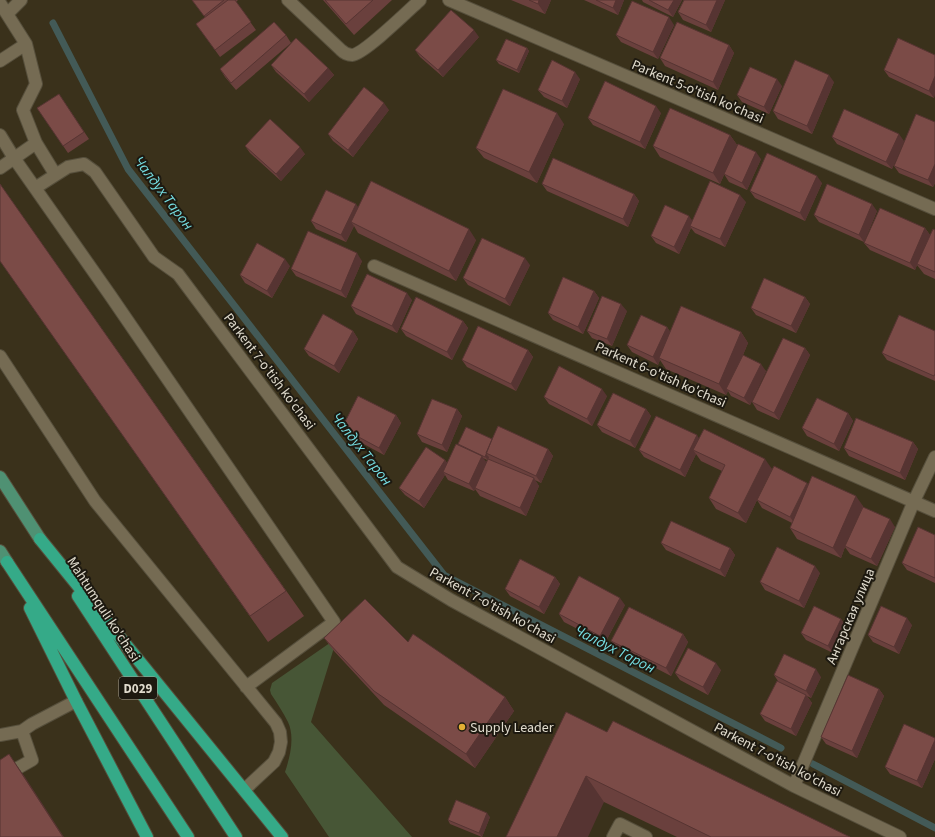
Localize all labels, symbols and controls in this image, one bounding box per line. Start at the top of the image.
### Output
street label: Parkent 5-o'tish ko'chasi [628,55,767,129]
water label: Чалдух Тарон [129,152,198,235]
street label: Parkent 7-o'tish ko'chasi [219,309,320,434]
street label: Parkent 6-o'tish ko'chasi [592,337,729,413]
water label: Чалдух Тарон [326,408,397,490]
street label: Mahtumquli ko'chasi [62,553,145,666]
street label: Parkent 7-o'tish ko'chasi [426,563,559,649]
street label: Ангарская улица [822,565,880,667]
water label: Чалдух Тарон [571,620,659,679]
road number: D029 [119,677,157,699]
place label: Supply Leader [470,718,554,738]
street label: Parkent 7-o'tish ko'chasi [710,718,845,802]
marker: Supply Leader [457,722,467,732]

